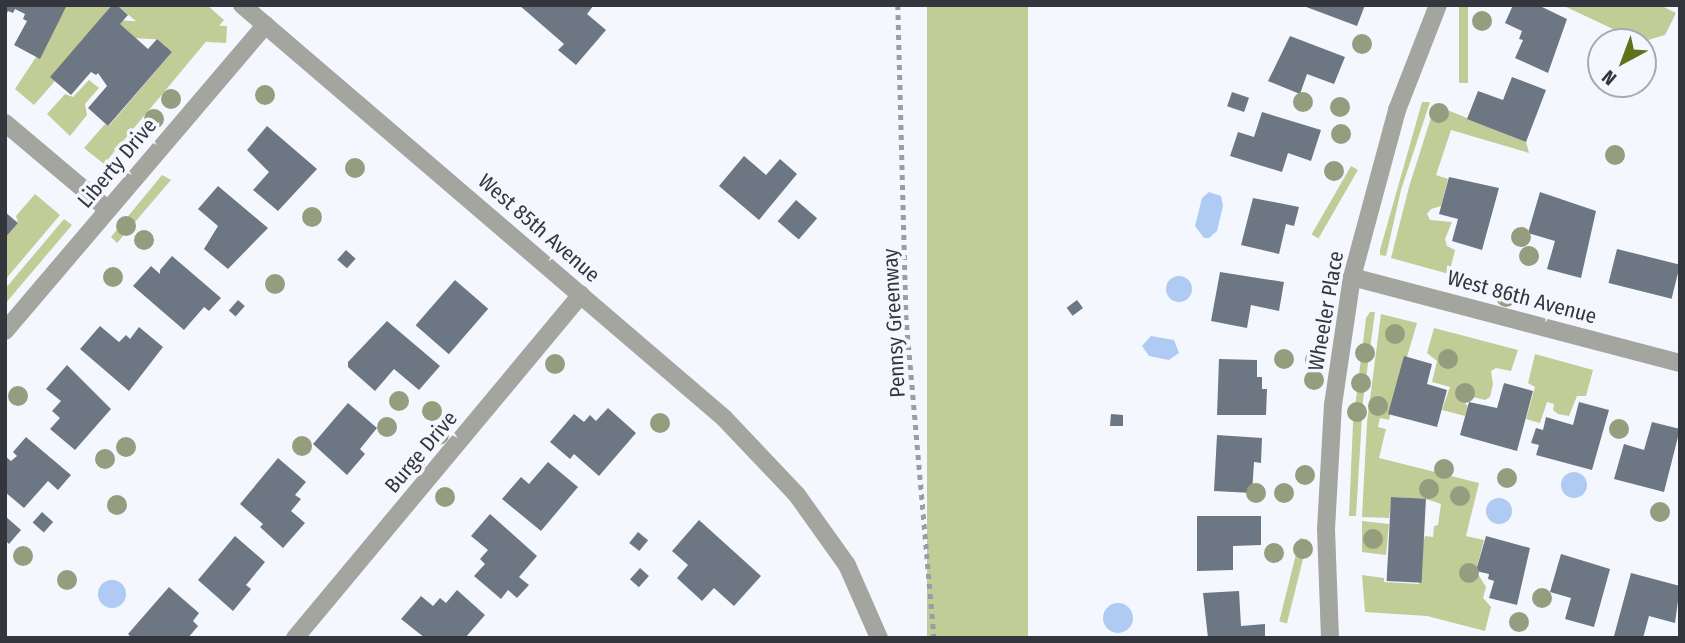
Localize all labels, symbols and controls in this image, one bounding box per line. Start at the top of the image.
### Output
north arrow [1587,28,1657,98]
text: N [1597,65,1621,90]
street label: Liberty Drive [72,113,162,213]
street label: West 85th Avenue [473,168,605,288]
street label: Pennsy Greenway [878,248,910,398]
street label: Wheeler Place [1303,249,1349,373]
street label: West 86th Avenue [1445,265,1599,329]
street label: Burge Drive [380,406,462,498]

